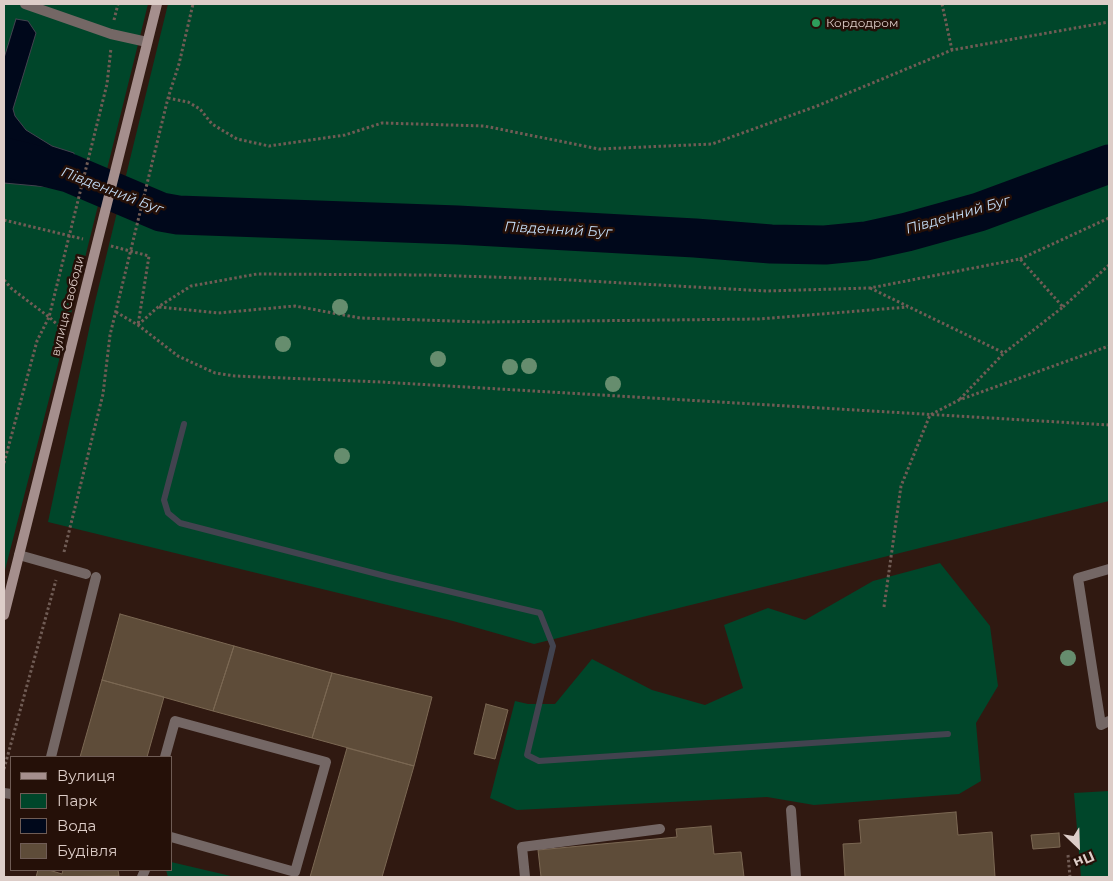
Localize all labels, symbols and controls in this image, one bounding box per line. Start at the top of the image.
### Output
place label: Кордодром [826,16,898,30]
marker: Кордодром [810,17,822,29]
water label: Південний Буг [59,164,165,218]
water label: Південний Буг [904,192,1012,238]
water label: Південний Буг [504,219,612,241]
street label: вулиця Свободи [49,254,87,358]
legend [10,756,172,871]
text: Вулиця [57,766,115,785]
text: Парк [57,791,97,810]
text: Вода [57,816,96,835]
north arrow [1053,821,1103,871]
text: Будівля [57,841,117,860]
text: Пн [1071,847,1097,872]

